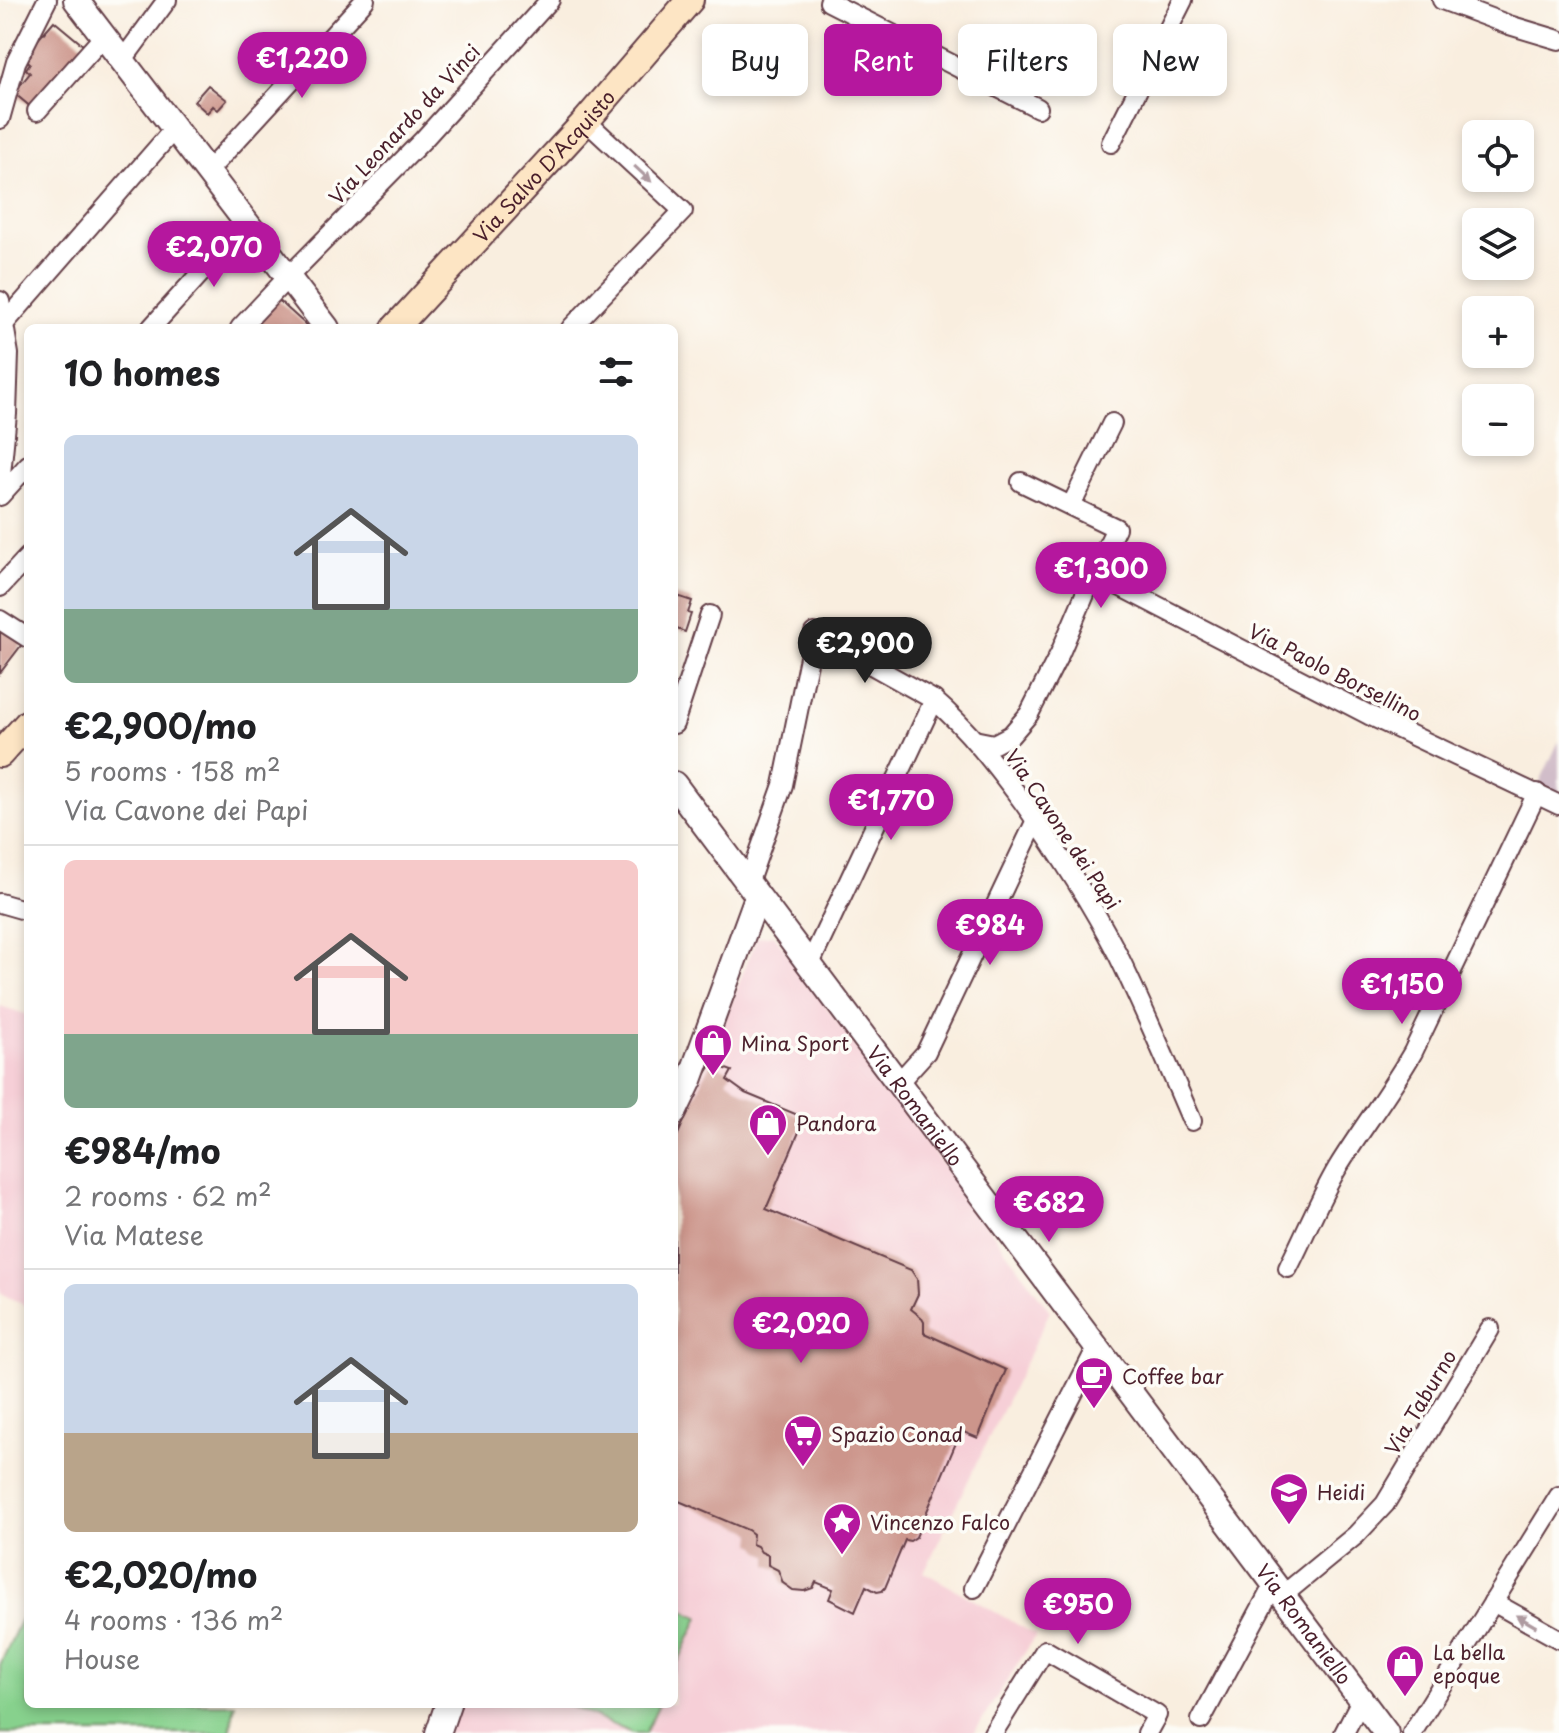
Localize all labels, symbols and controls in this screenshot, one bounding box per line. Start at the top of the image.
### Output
chip: Buy [702,24,808,96]
chip: Rent [824,24,942,96]
chip: Filters [958,24,1097,96]
chip: New [1113,24,1227,96]
pin: €1,220 [237,32,367,100]
street label: Via Leonardo da Vinci [321,37,487,211]
text: €1,220 [256,38,348,77]
street label: Via Salvo D'Acquisto [466,83,622,249]
map controls [1462,120,1534,456]
button: locate [1462,120,1534,192]
one-way arrow [633,165,652,183]
button: layers [1462,208,1534,280]
pin: €2,070 [149,221,279,289]
text: €2,070 [165,227,263,266]
button: + [1462,296,1534,368]
text: 10 homes [64,346,220,398]
icon: filters [594,350,638,394]
button: − [1462,384,1534,456]
icon: home [279,487,423,631]
pin: €1,300 [1036,542,1166,610]
text: €1,300 [1053,548,1149,587]
street label: Via Paolo Borsellino [1243,615,1427,729]
pin: €2,900 [800,617,930,685]
text: €2,900 [816,623,914,662]
text: €2,900/mo [64,699,256,751]
street label: Via Cavone dei Papi [998,743,1128,915]
text: 5 rooms · 158 m² [64,751,281,790]
pin: €1,770 [826,774,956,842]
text: €1,770 [847,780,935,819]
text: Via Cavone dei Papi [64,790,309,829]
pin: €984 [943,899,1037,967]
text: €984 [955,905,1025,944]
icon: home [279,912,423,1056]
pin: €1,150 [1337,958,1467,1026]
text: €1,150 [1360,964,1444,1003]
shop icon: Mina Sport [692,1022,734,1077]
place label: Mina Sport [741,1028,849,1058]
street label: Via Romaniello [860,1039,971,1172]
shop icon: Pandora [747,1102,789,1157]
place label: Pandora [796,1108,877,1138]
text: €984/mo [64,1124,220,1176]
text: 2 rooms · 62 m² [64,1176,272,1215]
pin: €682 [1002,1176,1096,1244]
text: €682 [1013,1182,1085,1221]
text: Via Matese [64,1215,204,1254]
pin: €2,020 [736,1297,866,1365]
text: €2,020 [752,1303,850,1342]
icon: home [279,1336,423,1480]
street label: Via Taburno [1377,1344,1463,1460]
cafe icon: Coffee bar [1073,1355,1115,1410]
place label: Coffee bar [1122,1361,1223,1391]
supermarket icon: Spazio Conad [782,1413,824,1468]
place label: Spazio Conad [831,1419,963,1449]
school or university icon: Heidi [1268,1471,1310,1526]
place label: Heidi [1317,1477,1365,1507]
place icon: Vincenzo Falco [821,1501,863,1556]
place label: Vincenzo Falco [870,1507,1010,1537]
text: €2,020/mo [64,1548,257,1600]
street label: Via Romaniello [1249,1557,1359,1691]
pin: €950 [1031,1578,1125,1646]
text: €950 [1042,1584,1114,1623]
text: 4 rooms · 136 m² [64,1600,284,1639]
one-way arrow [1515,1614,1537,1628]
place label: La bella epoque [1433,1637,1505,1690]
text: House [64,1639,140,1678]
shop icon: La bella epoque [1384,1643,1426,1698]

